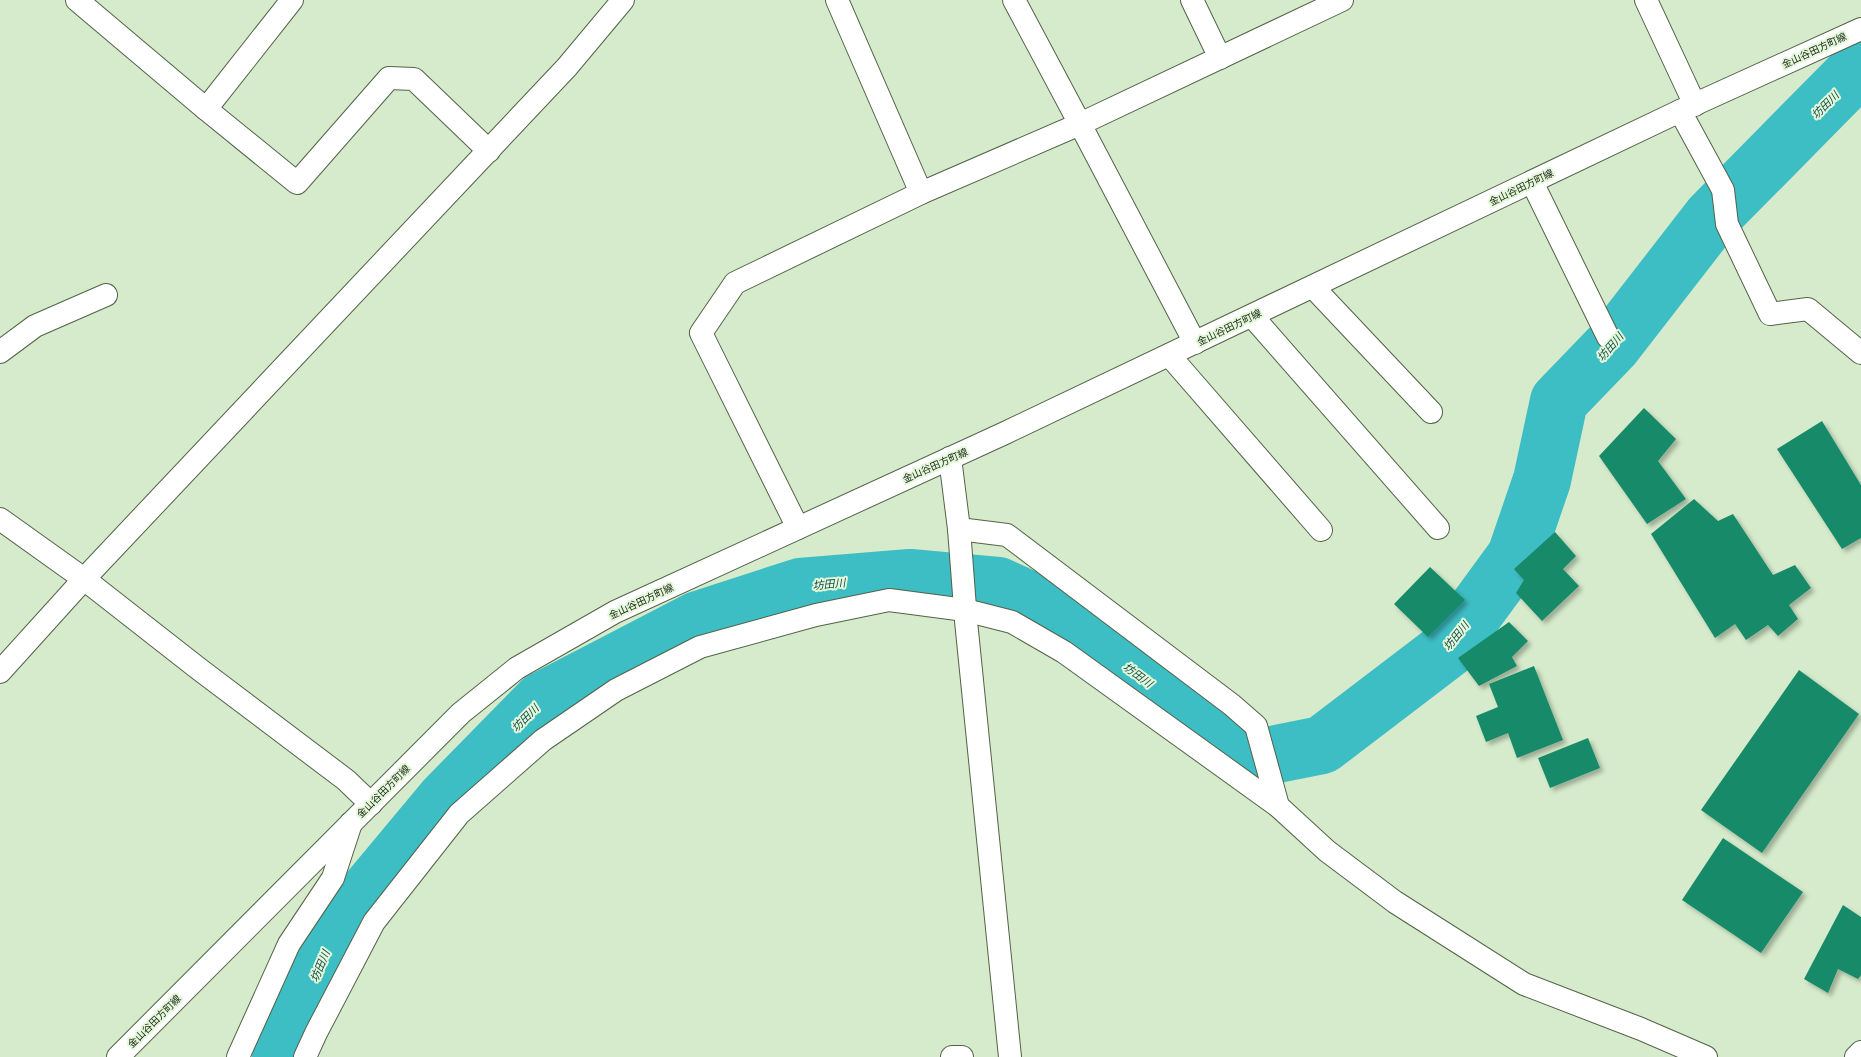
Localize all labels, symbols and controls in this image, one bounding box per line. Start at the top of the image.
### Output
street label: 金山谷田方町線 [1780,30,1849,72]
water label: 坊田川 [1808,88,1843,122]
street label: 金山谷田方町線 [1487,166,1556,210]
street label: 金山谷田方町線 [1195,306,1264,350]
water label: 坊田川 [1594,329,1628,365]
street label: 金山谷田方町線 [901,445,970,487]
water label: 坊田川 [812,576,847,593]
street label: 金山谷田方町線 [607,581,676,623]
water label: 坊田川 [1440,618,1473,654]
water label: 坊田川 [1120,660,1156,692]
water label: 坊田川 [508,701,543,735]
street label: 金山谷田方町線 [354,762,413,821]
water label: 坊田川 [307,947,334,984]
street label: 金山谷田方町線 [125,992,184,1051]

